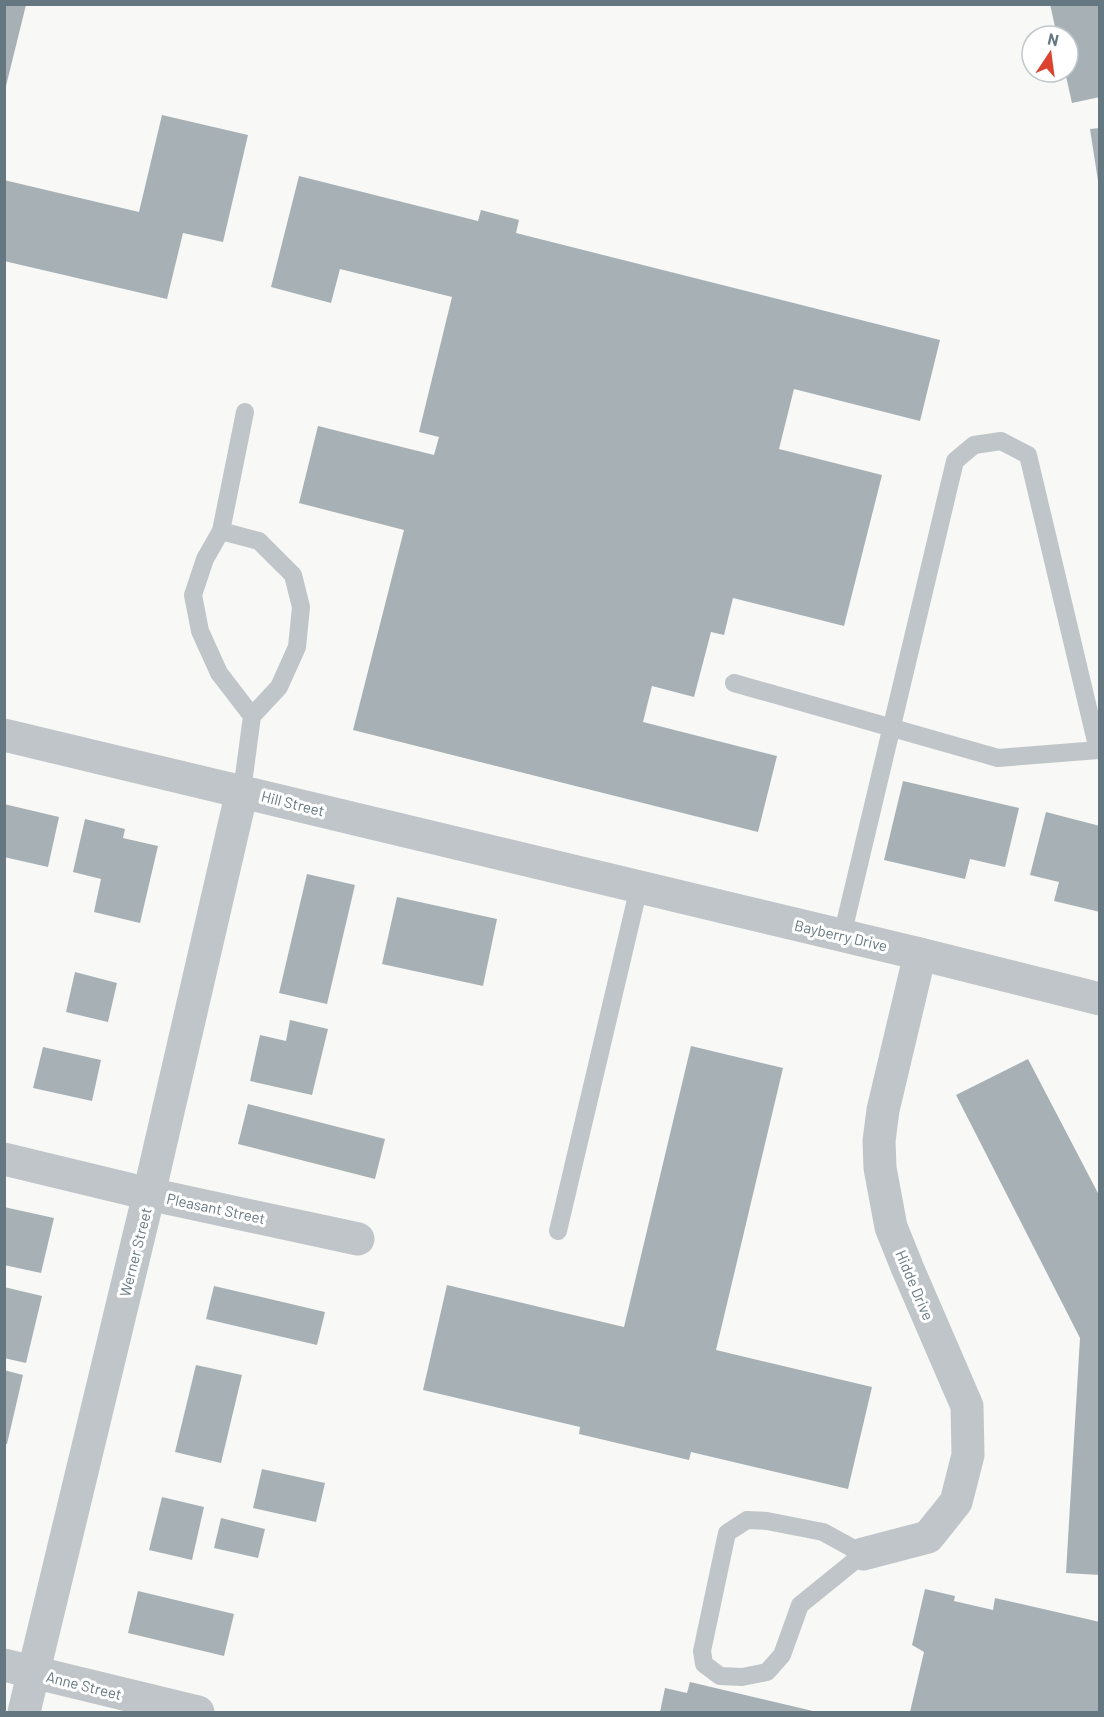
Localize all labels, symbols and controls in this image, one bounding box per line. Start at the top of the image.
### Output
north arrow [1020,24,1080,84]
text: N [1046,28,1061,49]
street label: Hill Street [260,786,326,820]
street label: Bayberry Drive [793,916,889,954]
street label: Pleasant Street [165,1189,267,1227]
street label: Werner Street [115,1206,155,1298]
street label: Hidde Drive [892,1247,938,1323]
street label: Anne Street [44,1667,124,1703]

